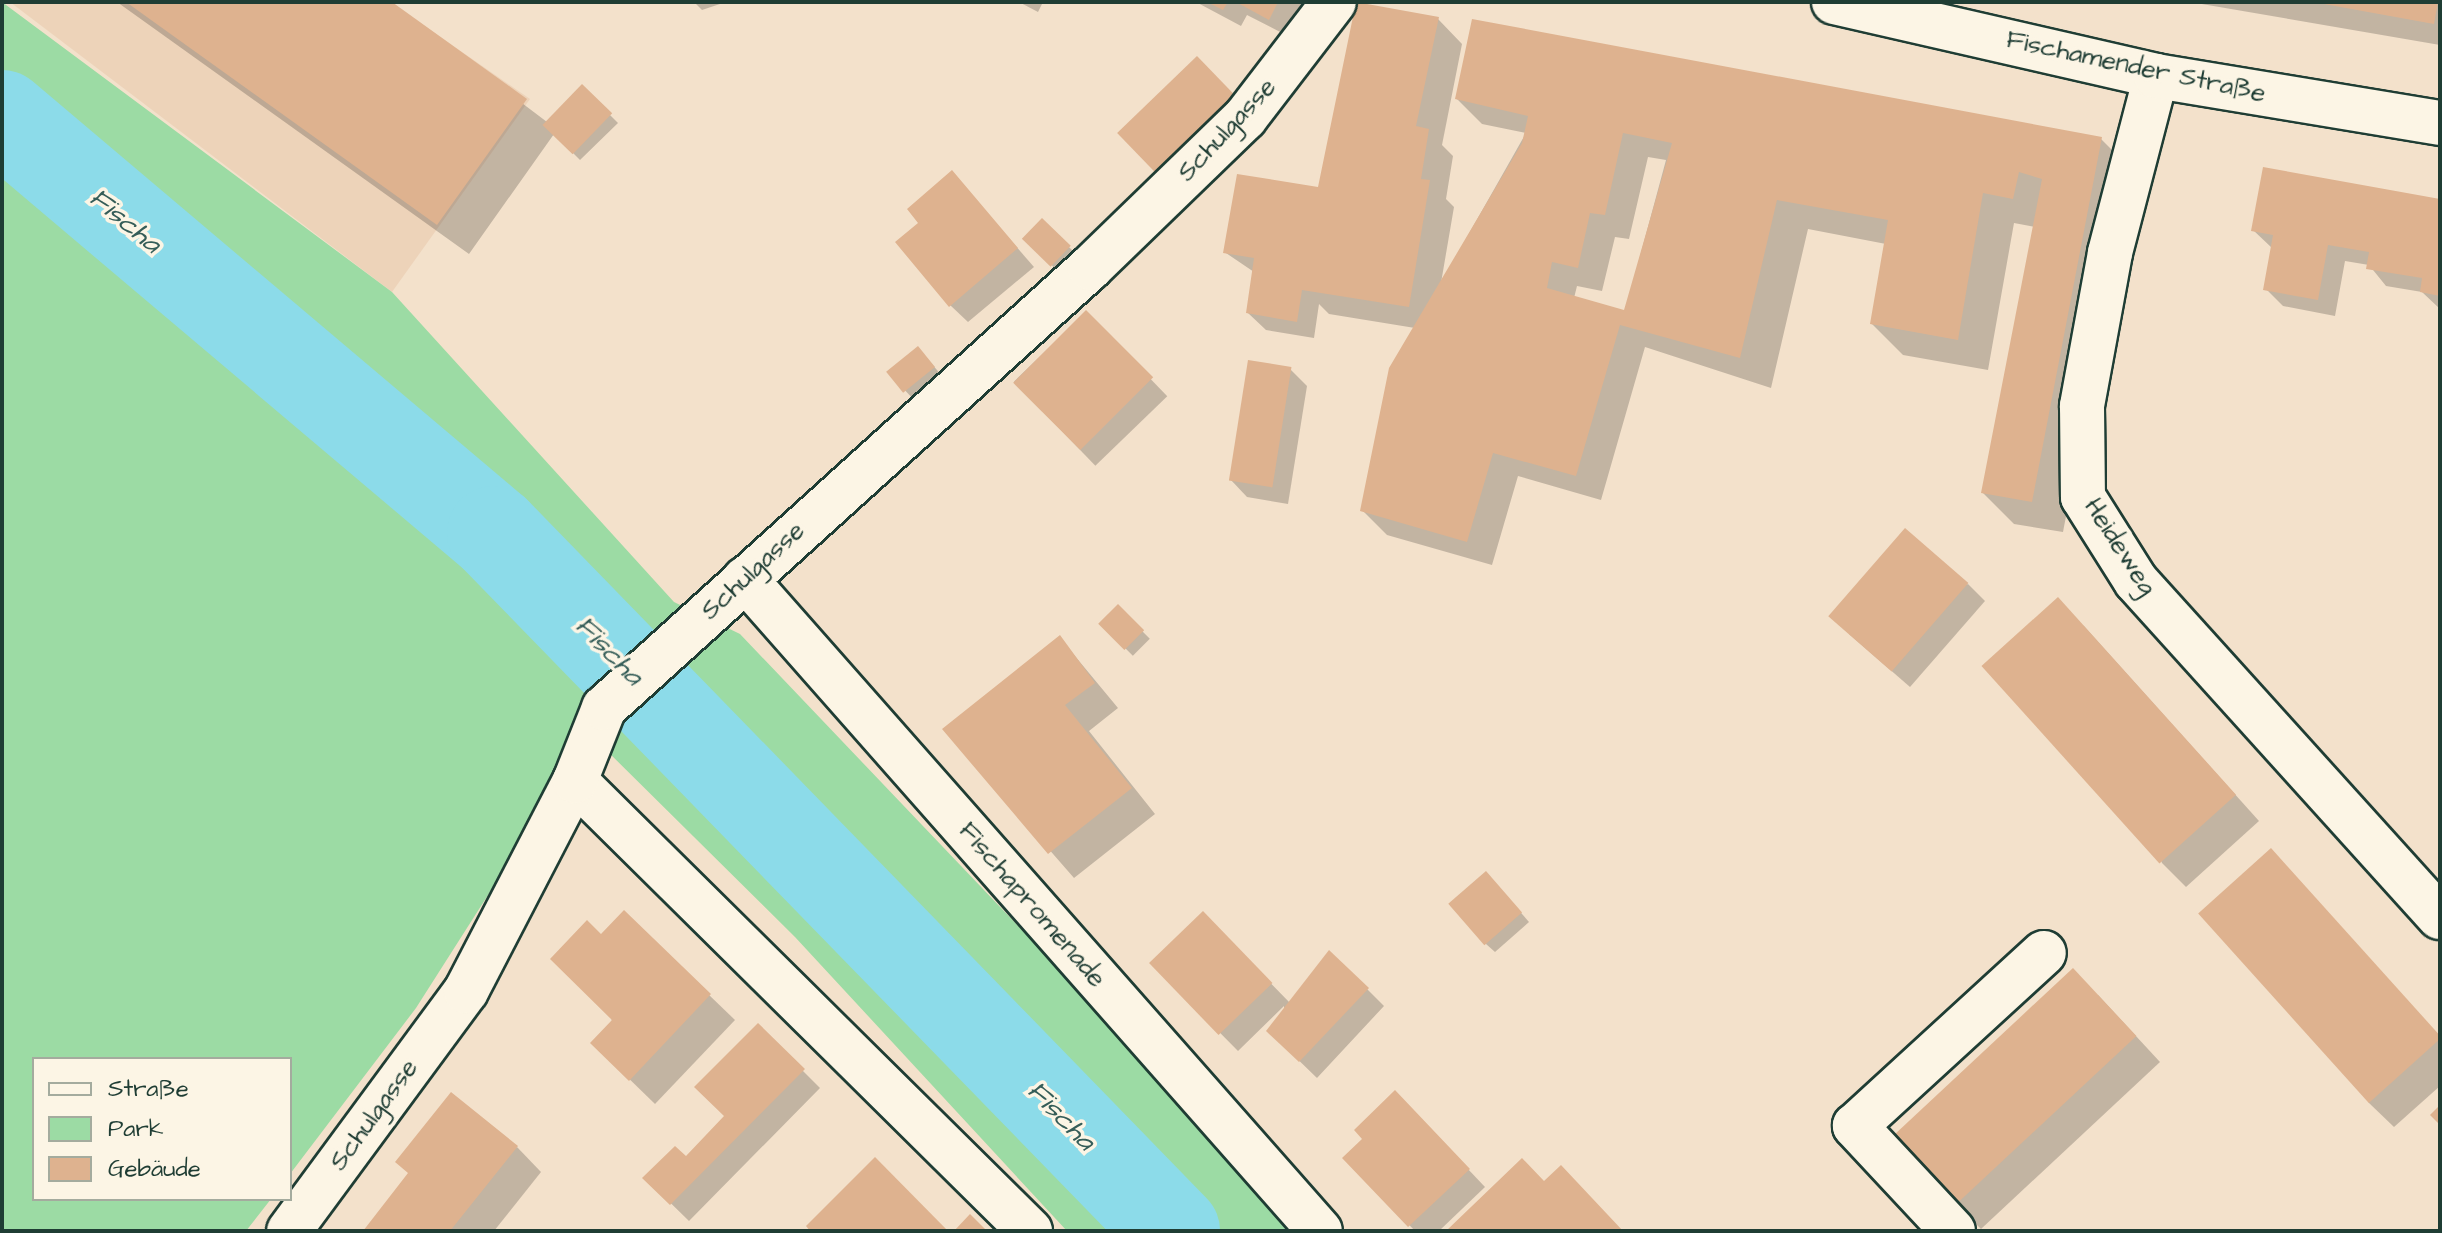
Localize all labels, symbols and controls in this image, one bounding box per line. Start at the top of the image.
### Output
street label: Fischamender Straße [2003,24,2269,110]
street label: Schulgasse [1171,72,1283,188]
water label: Fischa [82,181,168,261]
street label: Heideweg [2077,493,2163,601]
street label: Schulgasse [695,515,811,627]
water label: Fischa [568,609,650,693]
street label: Fischapromenade [952,816,1112,994]
street label: Schulgasse [323,1053,425,1177]
legend [32,1057,292,1201]
text: Straße [108,1072,189,1106]
water label: Fischa [1020,1074,1102,1158]
text: Park [108,1112,164,1146]
text: Gebäude [108,1152,201,1186]

